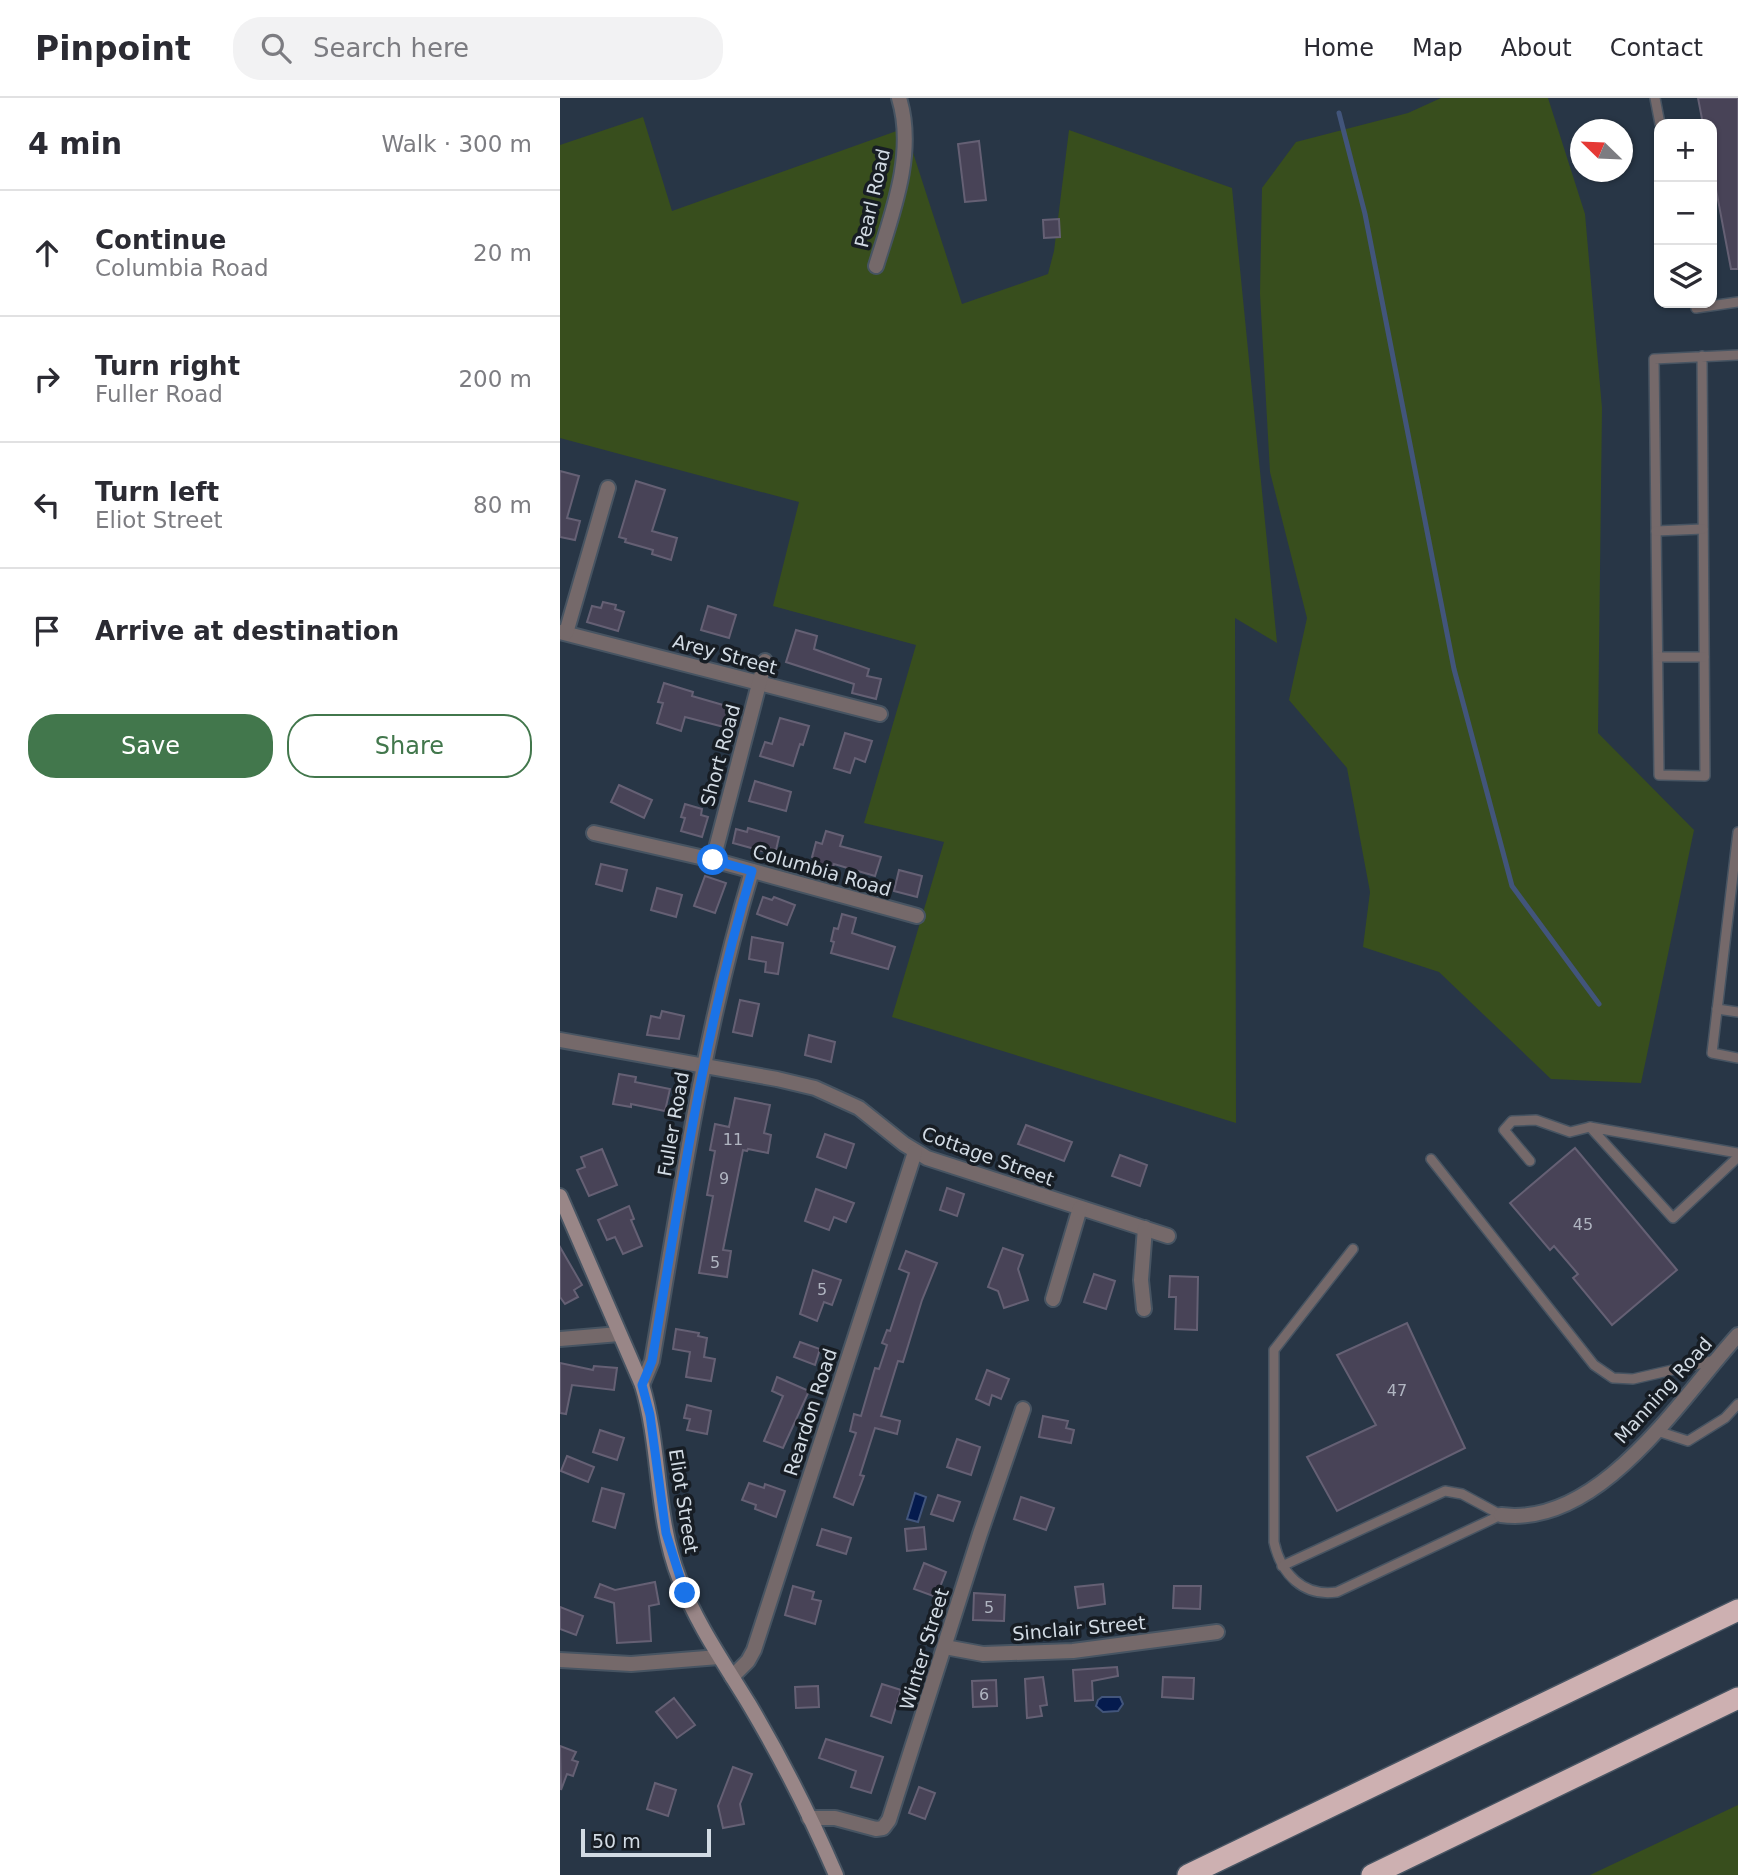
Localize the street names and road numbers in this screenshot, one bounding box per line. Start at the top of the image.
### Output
street label: Pearl Road [850,146,894,250]
street label: Arey Street [670,630,780,678]
street label: Short Road [696,702,744,808]
street label: Columbia Road [750,840,894,900]
street label: Fuller Road [653,1070,693,1178]
street label: Cottage Street [919,1122,1057,1190]
street label: Manning Road [1610,1332,1716,1448]
street label: Reardon Road [779,1346,841,1478]
street label: Eliot Street [665,1447,703,1555]
street label: Winter Street [895,1585,953,1713]
street label: Sinclair Street [1011,1611,1147,1645]

